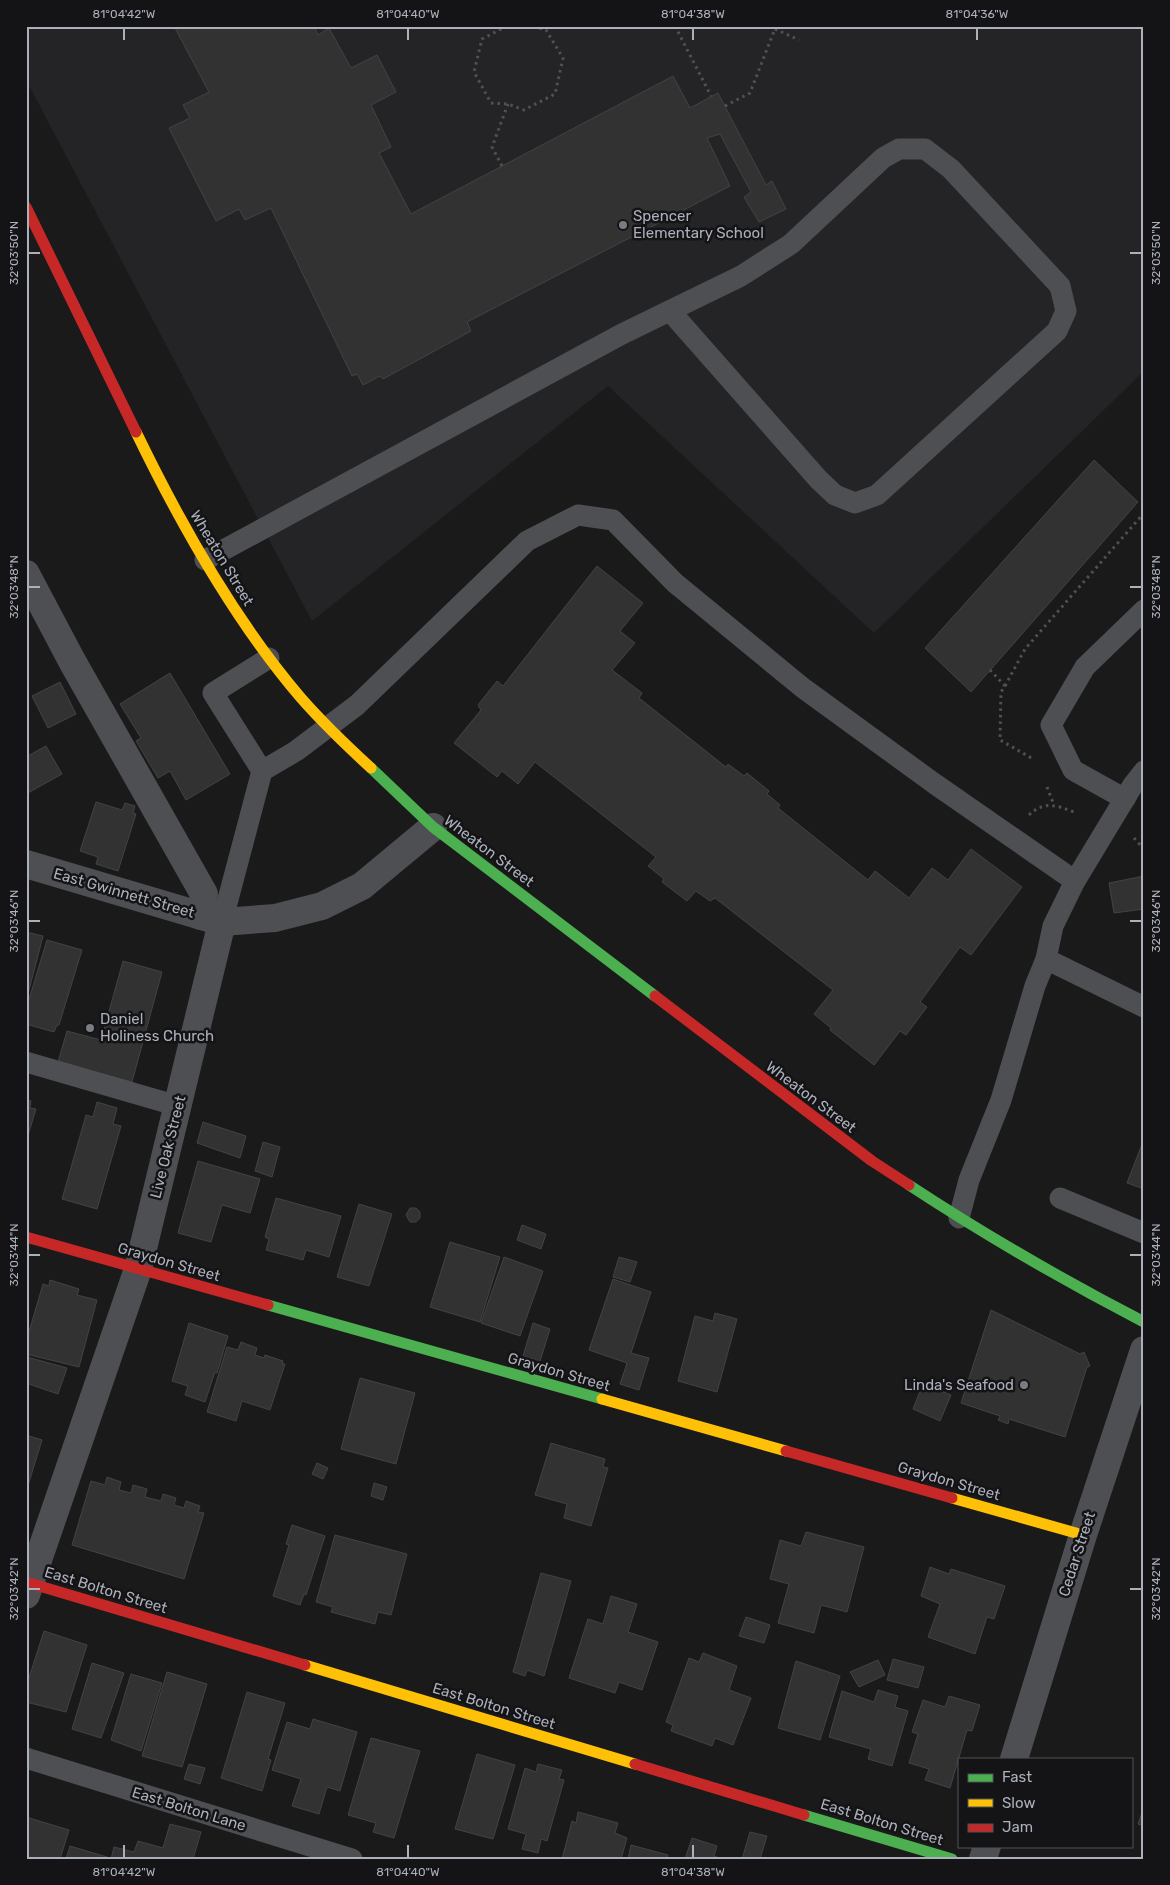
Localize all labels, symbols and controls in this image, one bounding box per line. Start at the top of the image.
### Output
text: 81°04'42"W [93,7,156,21]
text: 81°04'40"W [376,7,440,21]
text: 81°04'38"W [661,7,725,21]
text: 81°04'36"W [946,7,1009,21]
place label: Spencer Elementary School [633,207,764,242]
marker: Spencer Elementary School [617,219,629,231]
text: 32°03'50"N [7,221,21,285]
text: 32°03'50"N [1149,221,1163,285]
street label: Wheaton Street [186,507,258,609]
text: 32°03'48"N [7,555,21,619]
text: 32°03'48"N [1149,555,1163,619]
street label: Wheaton Street [440,811,538,891]
street label: East Gwinnett Street [51,864,197,922]
text: 32°03'46"N [7,890,21,952]
text: 32°03'46"N [1149,890,1163,952]
place label: Daniel Holiness Church [100,1010,214,1045]
marker: Daniel Holiness Church [84,1022,96,1034]
street label: Wheaton Street [762,1057,860,1137]
street label: Live Oak Street [147,1094,189,1200]
text: 32°03'44"N [7,1223,21,1287]
text: 32°03'44"N [1149,1223,1163,1287]
street label: Graydon Street [116,1239,222,1285]
street label: Graydon Street [506,1349,612,1395]
place label: Linda's Seafood [904,1376,1014,1394]
marker: Linda's Seafood [1018,1379,1030,1391]
street label: Graydon Street [896,1458,1002,1504]
street label: Cedar Street [1055,1509,1099,1599]
text: 32°03'42"N [7,1557,21,1621]
text: 32°03'42"N [1149,1557,1163,1621]
street label: East Bolton Street [42,1563,170,1617]
street label: East Bolton Street [430,1679,558,1733]
legend [958,1758,1132,1848]
text: Fast [1002,1768,1032,1786]
street label: East Bolton Lane [130,1783,248,1835]
text: Slow [1002,1794,1035,1812]
street label: East Bolton Street [818,1795,946,1849]
text: Jam [1002,1818,1033,1836]
text: 81°04'42"W [93,1865,156,1879]
text: 81°04'40"W [376,1865,440,1879]
text: 81°04'38"W [661,1865,725,1879]

